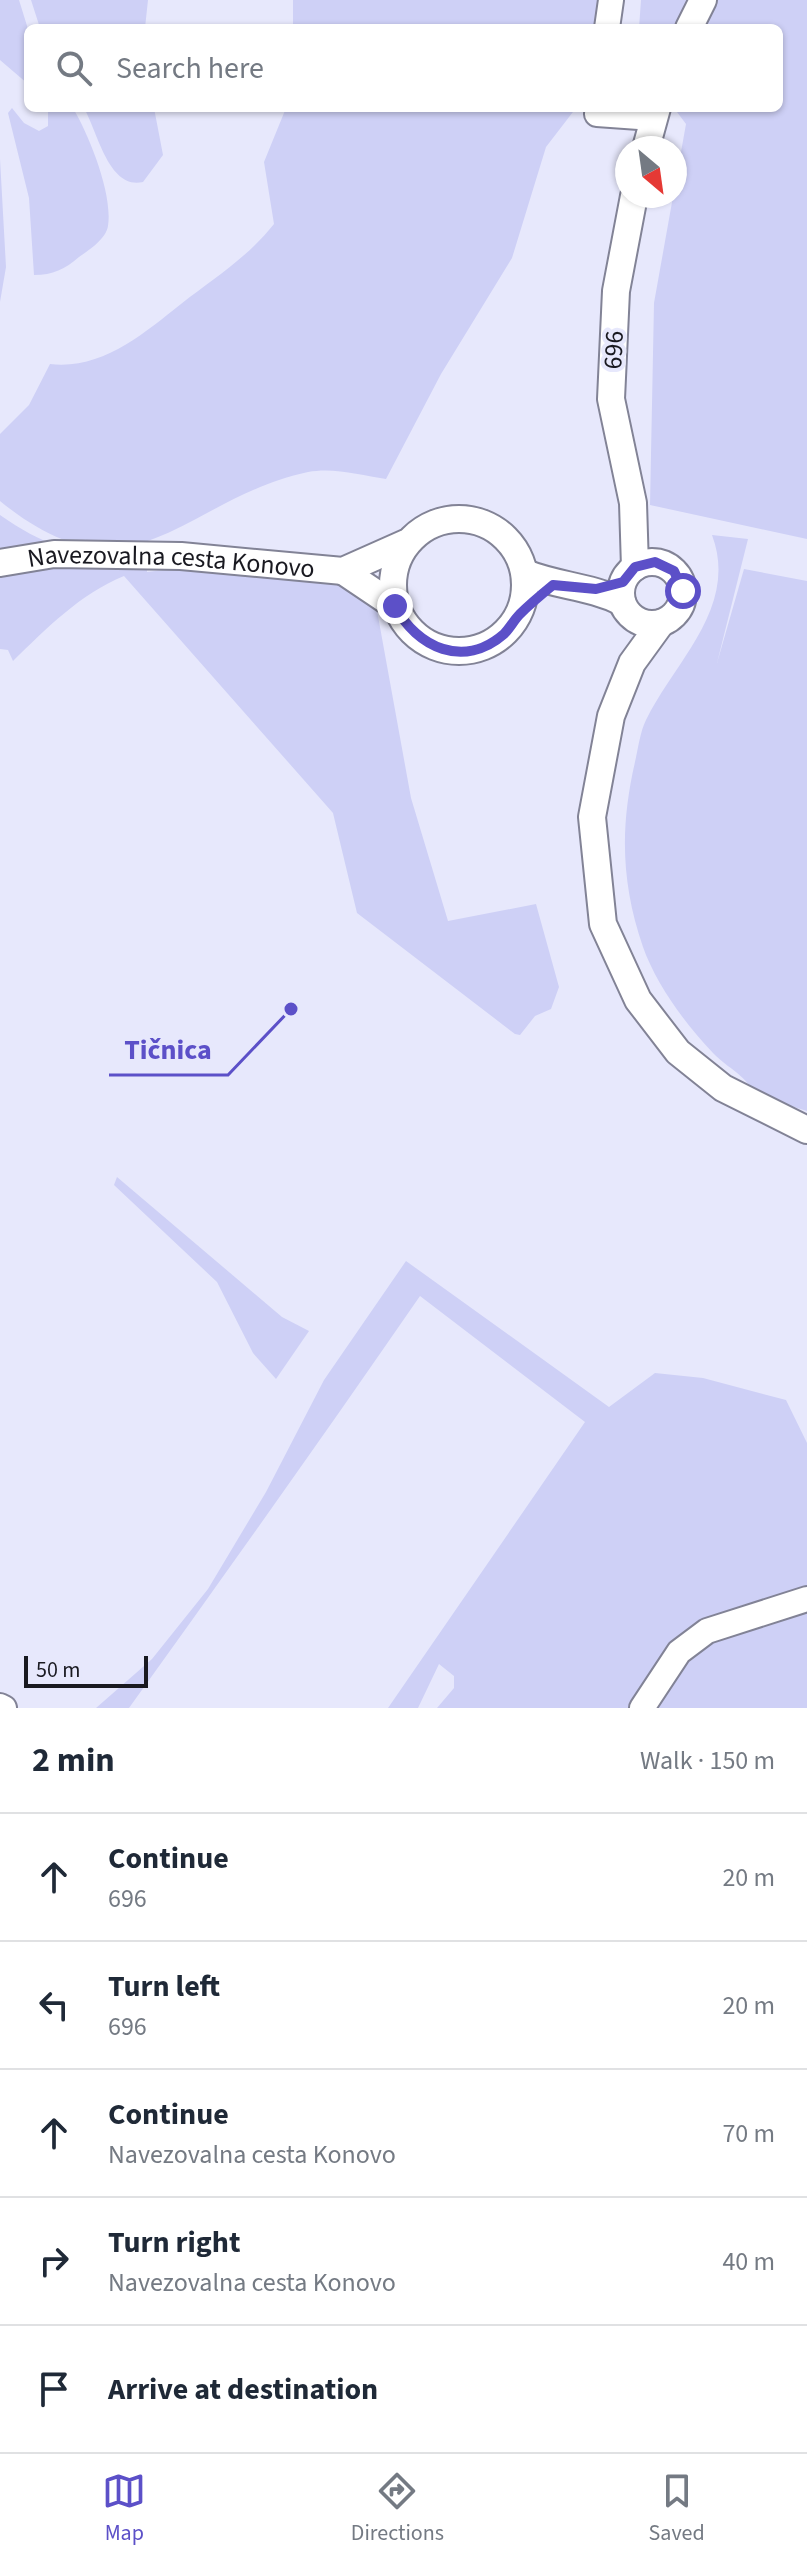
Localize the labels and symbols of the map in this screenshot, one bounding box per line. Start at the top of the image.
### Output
north arrow [615,136,687,208]
street label: 696 [594,330,633,370]
street label: Navezovalna cesta Konovo [25,536,316,587]
route start [665,573,701,609]
route end [377,588,413,624]
callout: Tičnica [109,1023,228,1075]
text: Tičnica [124,1030,212,1070]
scale bar [24,1652,148,1688]

